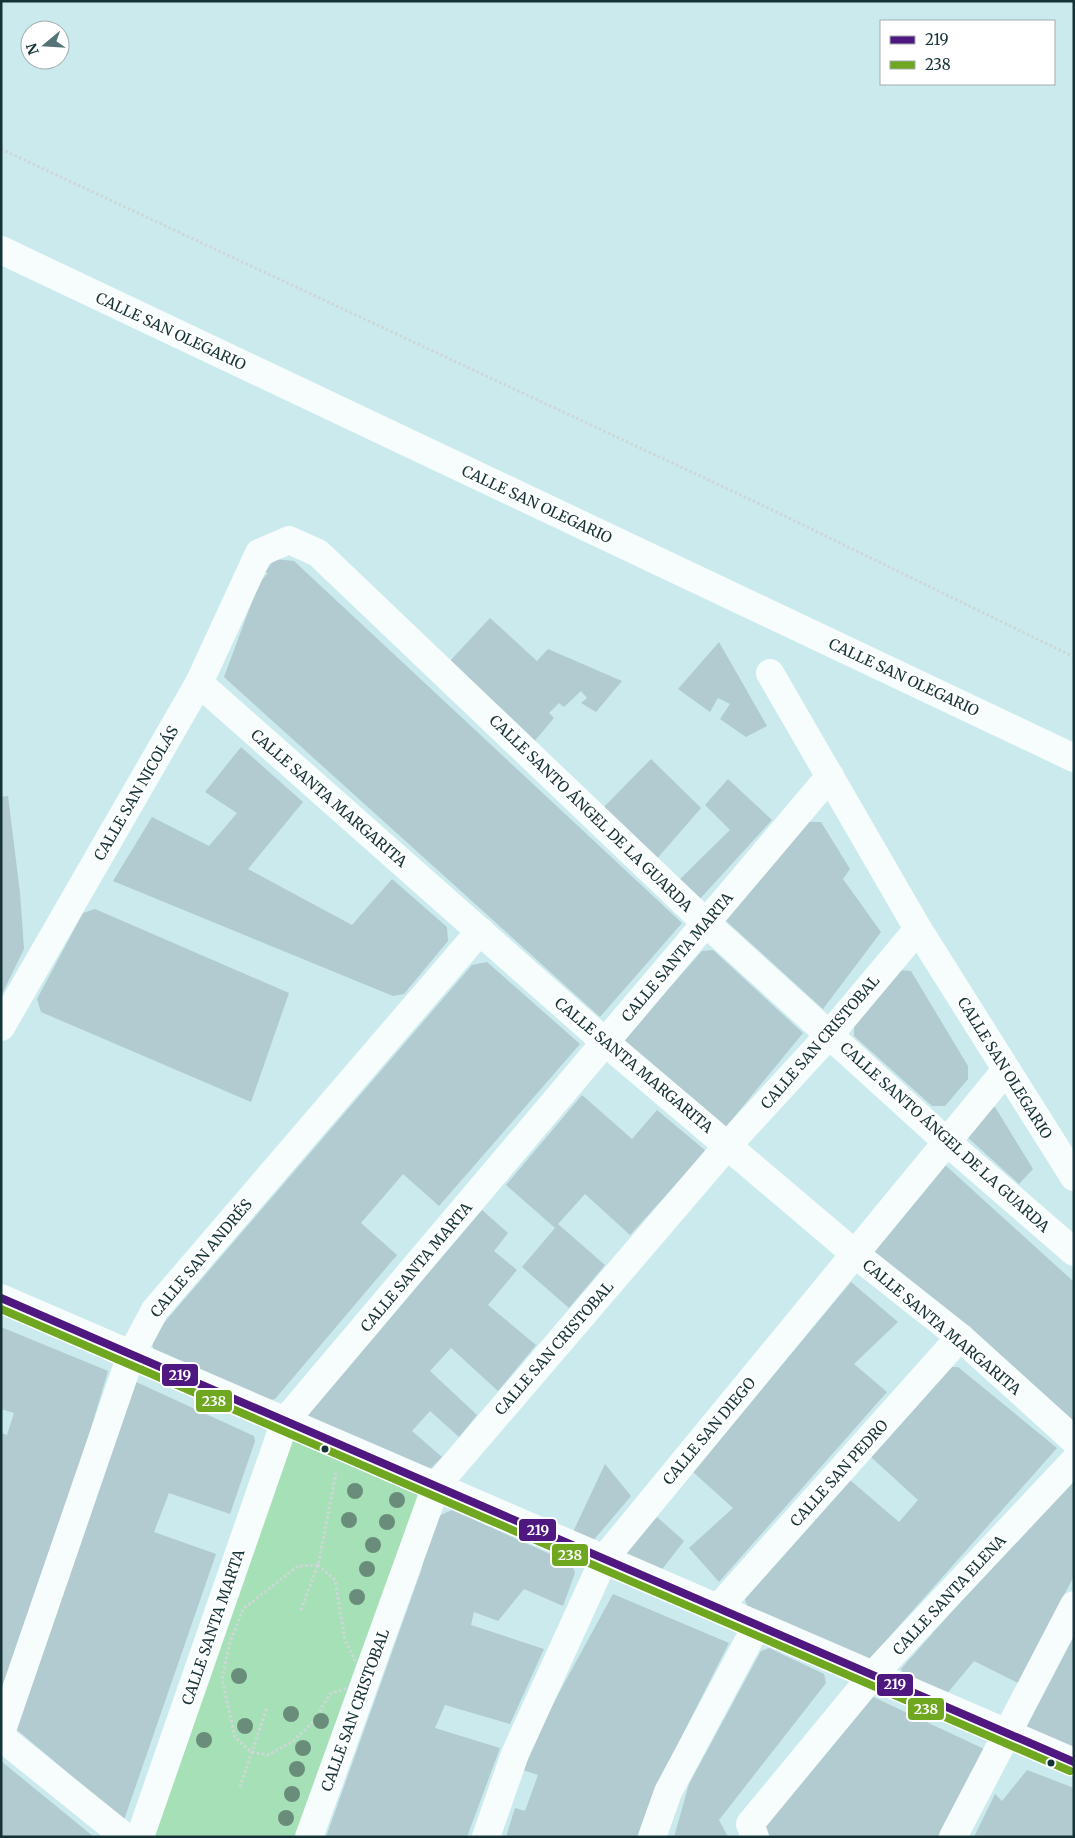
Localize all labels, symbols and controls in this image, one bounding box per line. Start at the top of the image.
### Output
north arrow [20,20,70,70]
legend [880,20,1055,85]
text: 219 [925,30,949,49]
text: N [22,41,43,57]
text: 238 [925,55,951,74]
street label: CALLE SAN OLEGARIO [93,288,249,374]
street label: CALLE SAN OLEGARIO [459,461,615,547]
street label: CALLE SAN OLEGARIO [826,634,982,720]
street label: CALLE SANTO ÁNGEL DE LA GUARDA [485,710,698,916]
street label: CALLE SAN NICOLÁS [89,722,182,864]
street label: CALLE SANTA MARGARITA [247,725,411,871]
street label: CALLE SANTA MARTA [617,888,737,1026]
street label: CALLE SAN CRISTOBAL [757,971,884,1113]
street label: CALLE SANTA MARGARITA [551,993,717,1137]
street label: CALLE SAN OLEGARIO [954,994,1056,1143]
street label: CALLE SANTO ÁNGEL DE LA GUARDA [836,1037,1055,1236]
street label: CALLE SAN ANDRÉS [145,1194,256,1321]
street label: CALLE SANTA MARTA [356,1198,476,1336]
street label: CALLE SANTA MARGARITA [859,1255,1025,1399]
street label: CALLE SAN CRISTOBAL [491,1277,618,1419]
line badge: 219 [161,1363,199,1387]
text: 219 [169,1366,191,1384]
street label: CALLE SAN DIEGO [658,1373,760,1489]
line badge: 238 [195,1389,233,1413]
text: 238 [202,1392,227,1410]
street label: CALLE SAN PEDRO [786,1415,892,1530]
unlabelled marker [320,1444,330,1454]
line badge: 219 [518,1518,557,1542]
text: 219 [527,1521,549,1539]
street label: CALLE SANTA ELENA [888,1531,1010,1659]
line badge: 238 [551,1543,589,1567]
street label: CALLE SANTA MARTA [177,1546,249,1707]
text: 238 [558,1546,583,1564]
street label: CALLE SAN CRISTOBAL [317,1626,393,1794]
line badge: 219 [876,1673,914,1697]
text: 219 [884,1675,906,1693]
line badge: 238 [907,1697,945,1721]
text: 238 [914,1700,939,1718]
unlabelled marker [1046,1758,1056,1768]

